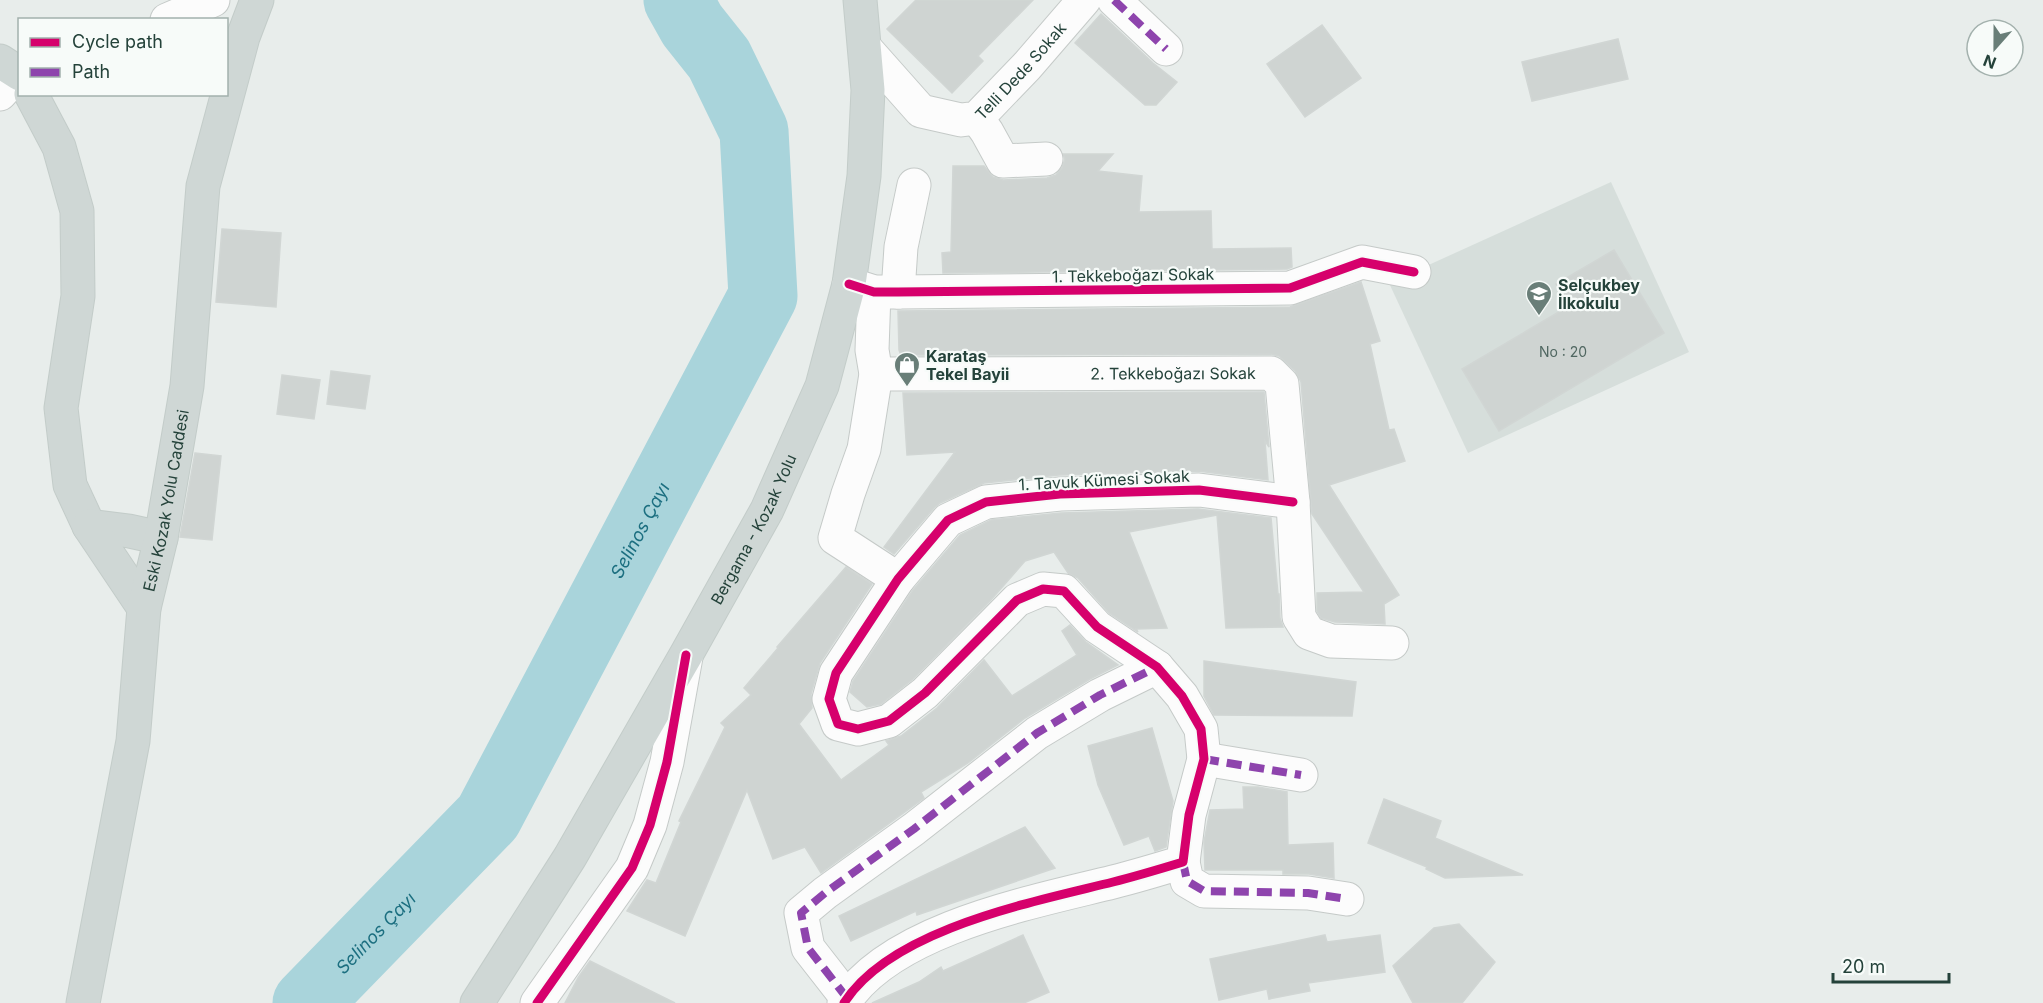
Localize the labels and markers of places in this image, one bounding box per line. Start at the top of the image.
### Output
place label: Selçukbey İlkokulu [1558,275,1640,313]
school or university icon: Selçukbey İlkokulu [1524,279,1554,317]
place label: Karataş Tekel Bayii [926,346,1009,384]
shop icon: Karataş Tekel Bayii [892,350,922,388]

